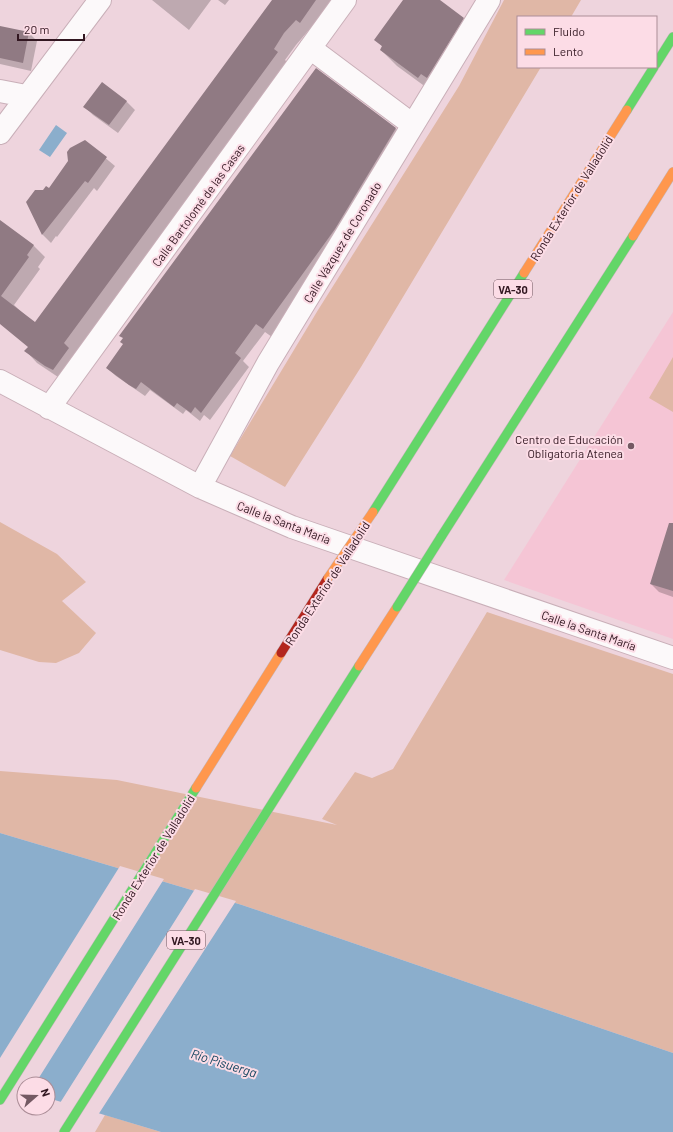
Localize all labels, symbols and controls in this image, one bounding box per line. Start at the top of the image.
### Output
scale bar [18,16,84,42]
legend [517,16,657,68]
text: 20 m [24,22,50,36]
text: Fluido [553,24,585,38]
text: Lento [553,44,583,58]
street label: Ronda Exterior de Valladolid [527,133,615,263]
street label: Calle Bartolomé de las Casas [149,141,247,269]
street label: Calle Vázquez de Coronado [300,179,384,305]
road number: VA-30 [494,280,532,298]
place label: Centro de Educación Obligatoria Atenea [515,432,623,460]
marker: Centro de Educación Obligatoria Atenea [626,441,636,451]
street label: Calle la Santa María [235,498,333,546]
street label: Ronda Exterior de Valladolid [282,519,372,647]
street label: Calle la Santa María [540,607,638,653]
street label: Ronda Exterior de Valladolid [109,792,197,922]
road number: VA-30 [167,931,205,949]
water label: Río Pisuerga [189,1045,259,1081]
north arrow [16,1076,56,1116]
text: N [39,1087,53,1098]

